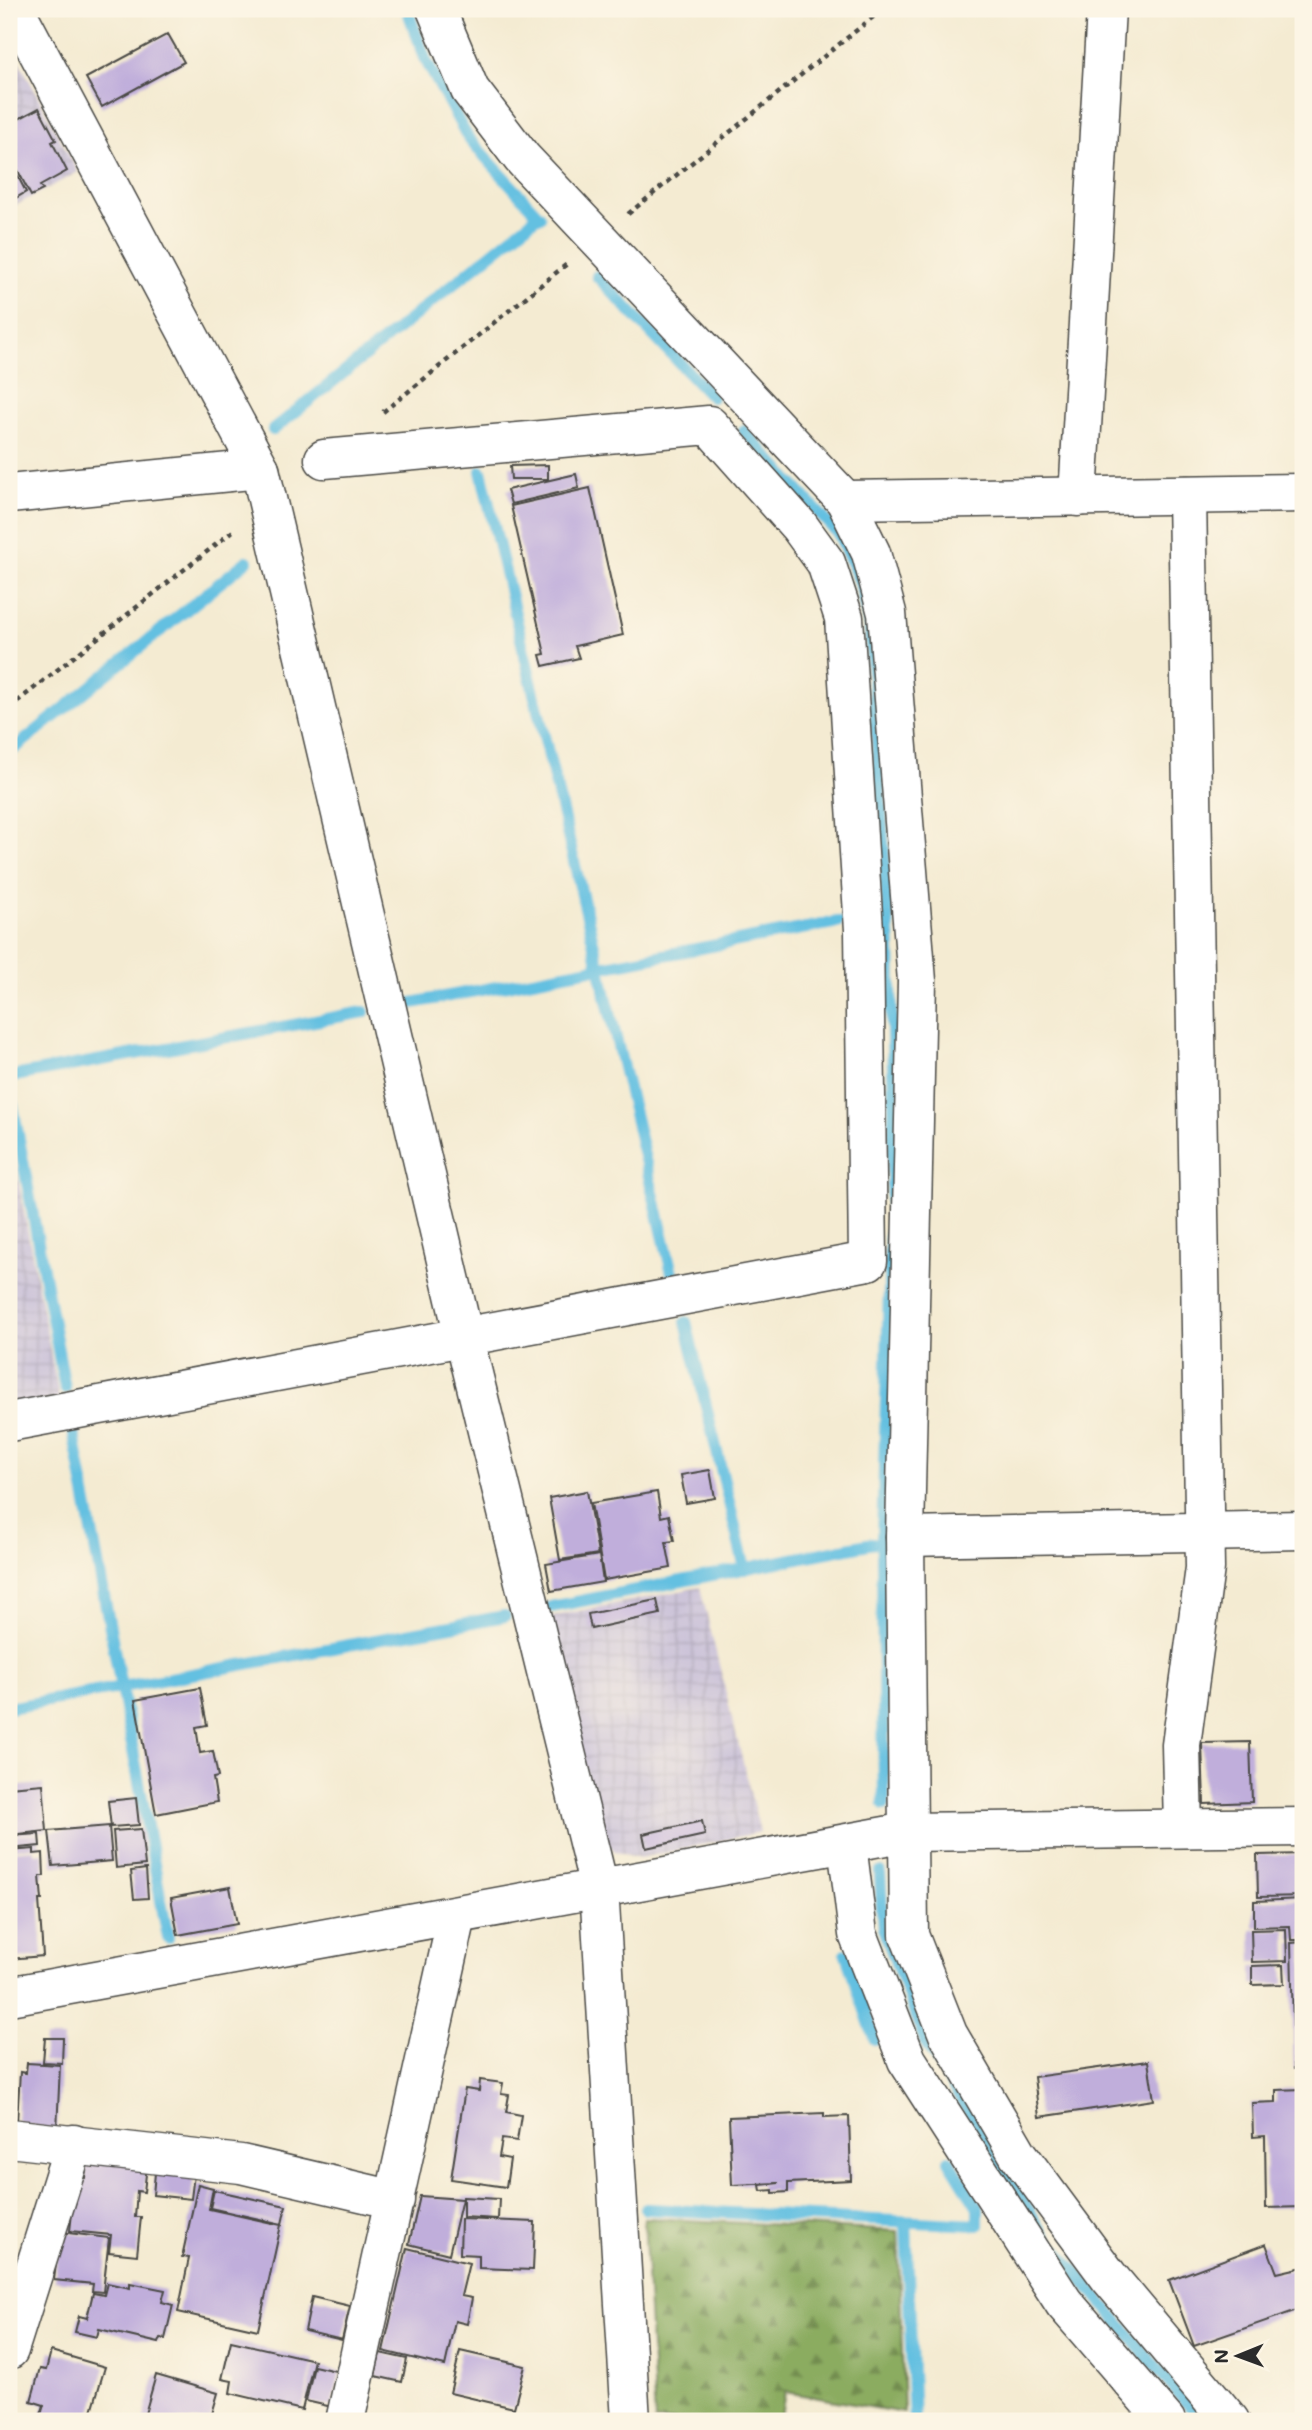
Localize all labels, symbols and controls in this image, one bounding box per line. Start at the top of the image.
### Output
north arrow [1204,2322,1274,2392]
text: N [1208,2349,1233,2364]

